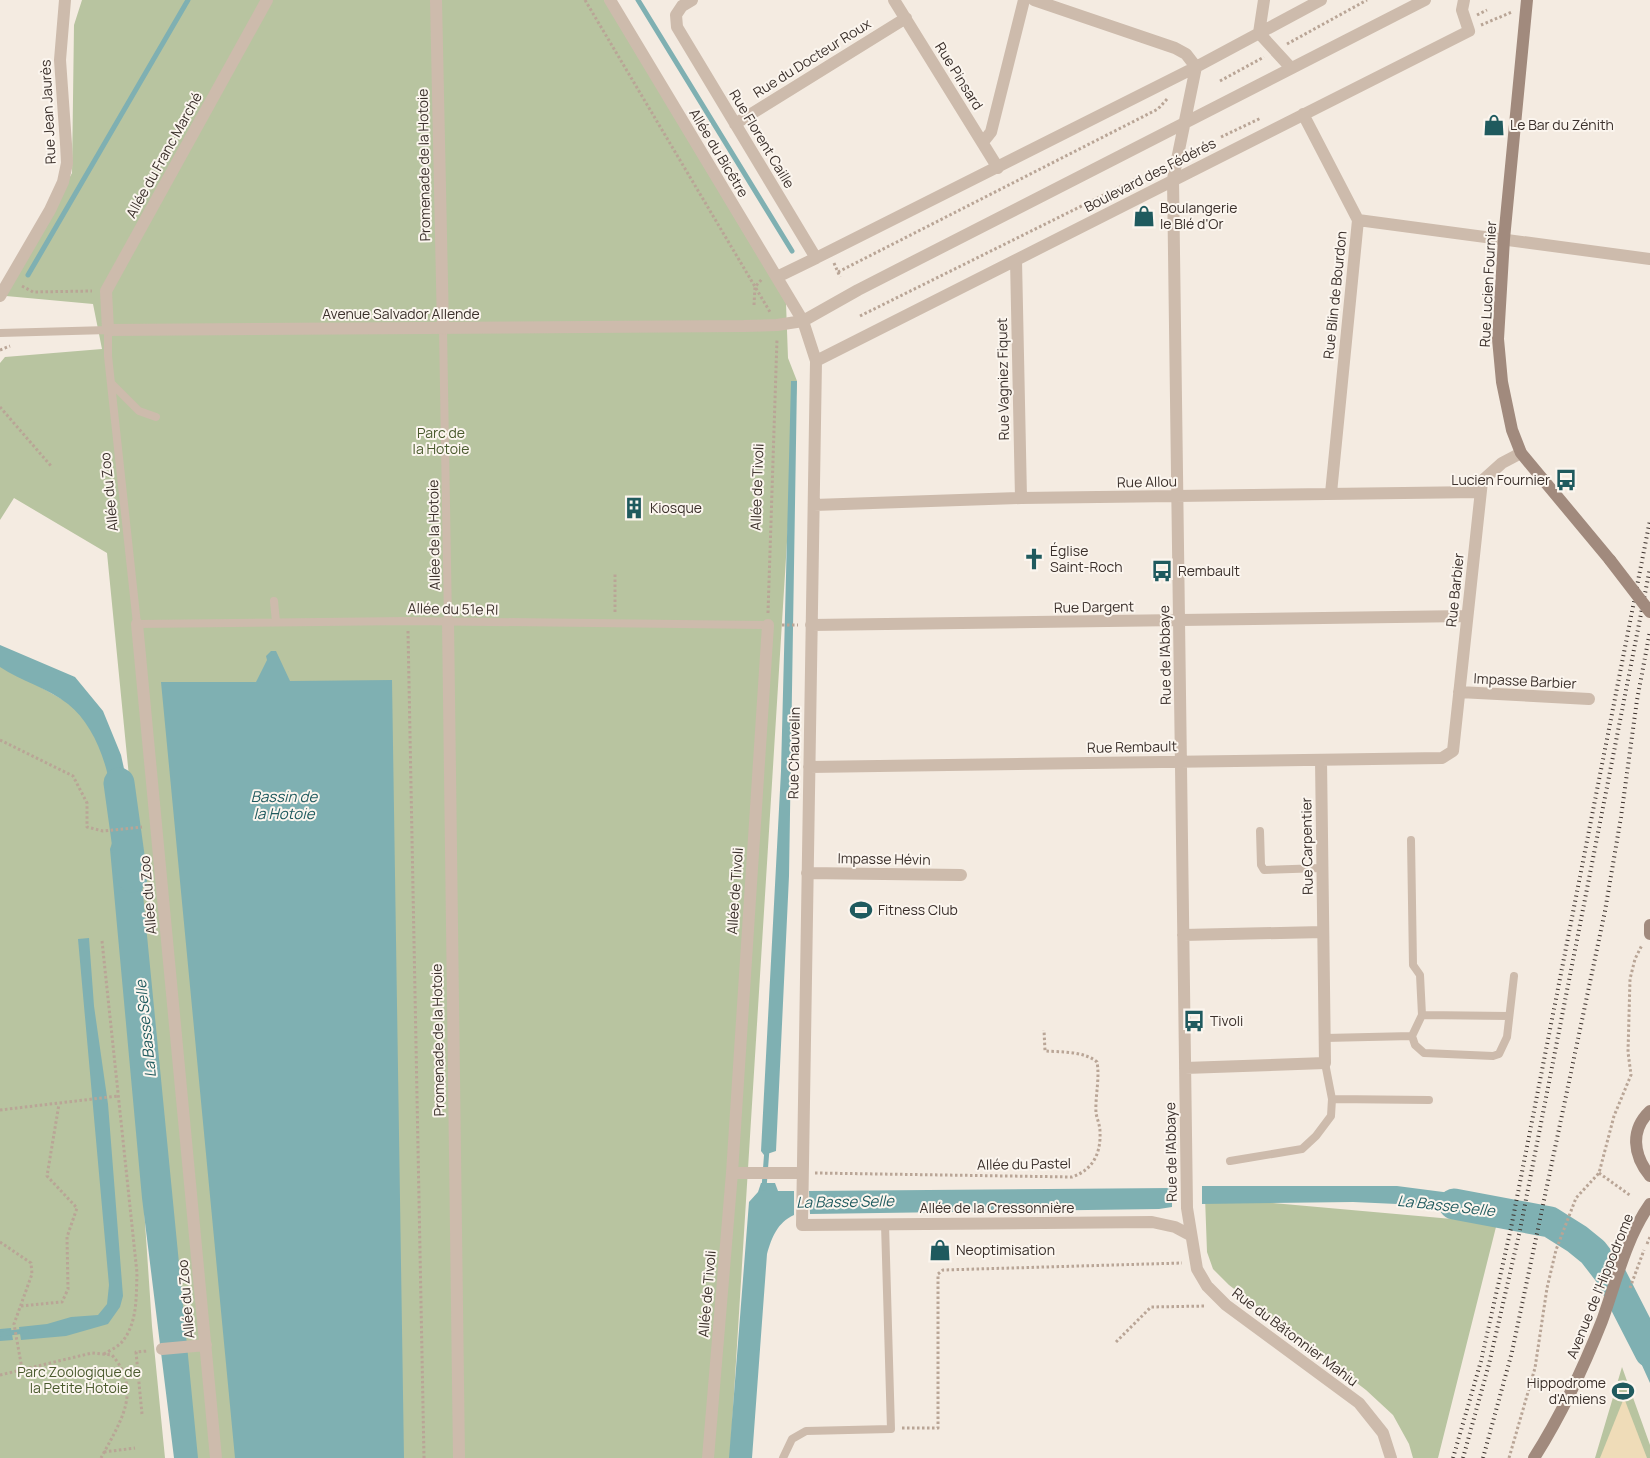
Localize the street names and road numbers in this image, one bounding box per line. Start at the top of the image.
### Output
street label: Rue du Docteur Roux [749,13,875,102]
street label: Rue Pinsard [931,38,988,113]
street label: Rue Jean Jaurès [35,59,60,165]
street label: Rue Florent Caille [725,86,799,192]
street label: Allée du Franc Marché [121,88,206,221]
street label: Promenade de la Hotoie [413,88,434,242]
street label: Allée du Bicêtre [685,105,753,201]
street label: Boulevard des Fédérés [1081,133,1219,216]
street label: Rue Lucien Fournier [1475,220,1500,348]
street label: Rue Blin de Bourdon [1318,230,1351,360]
street label: Avenue Salvador Allende [322,304,480,323]
street label: Rue Vagniez Fiquet [992,317,1013,441]
street label: Allée de Tivoli [745,443,768,531]
street label: Allée du Zoo [95,452,122,532]
street label: Rue Allou [1117,471,1177,492]
street label: Allée de la Hotoie [423,480,444,590]
street label: Rue Barbier [1441,552,1468,628]
street label: Rue Dargent [1054,596,1135,617]
street label: Allée du 51e RI [408,598,498,619]
street label: Rue de l'Abbaye [1154,605,1175,705]
street label: Impasse Barbier [1473,668,1577,693]
street label: Rue Chauvelin [783,707,804,799]
street label: Rue Rembault [1087,736,1178,757]
street label: Rue Carpentier [1296,797,1317,895]
street label: Allée de Tivoli [722,847,747,935]
street label: Impasse Hévin [837,848,931,869]
street label: Allée du Zoo [135,855,160,935]
street label: Promenade de la Hotoie [427,963,448,1117]
street label: Rue de l'Abbaye [1160,1102,1181,1202]
street label: Allée du Pastel [977,1153,1071,1174]
street label: Allée de la Cressonnière [920,1198,1074,1217]
street label: Avenue de l'Hippodrome [1562,1210,1637,1361]
street label: Allée de Tivoli [693,1250,720,1338]
street label: Allée du Zoo [173,1259,198,1339]
street label: Rue du Bâtonnier Mahiu [1229,1283,1362,1390]

